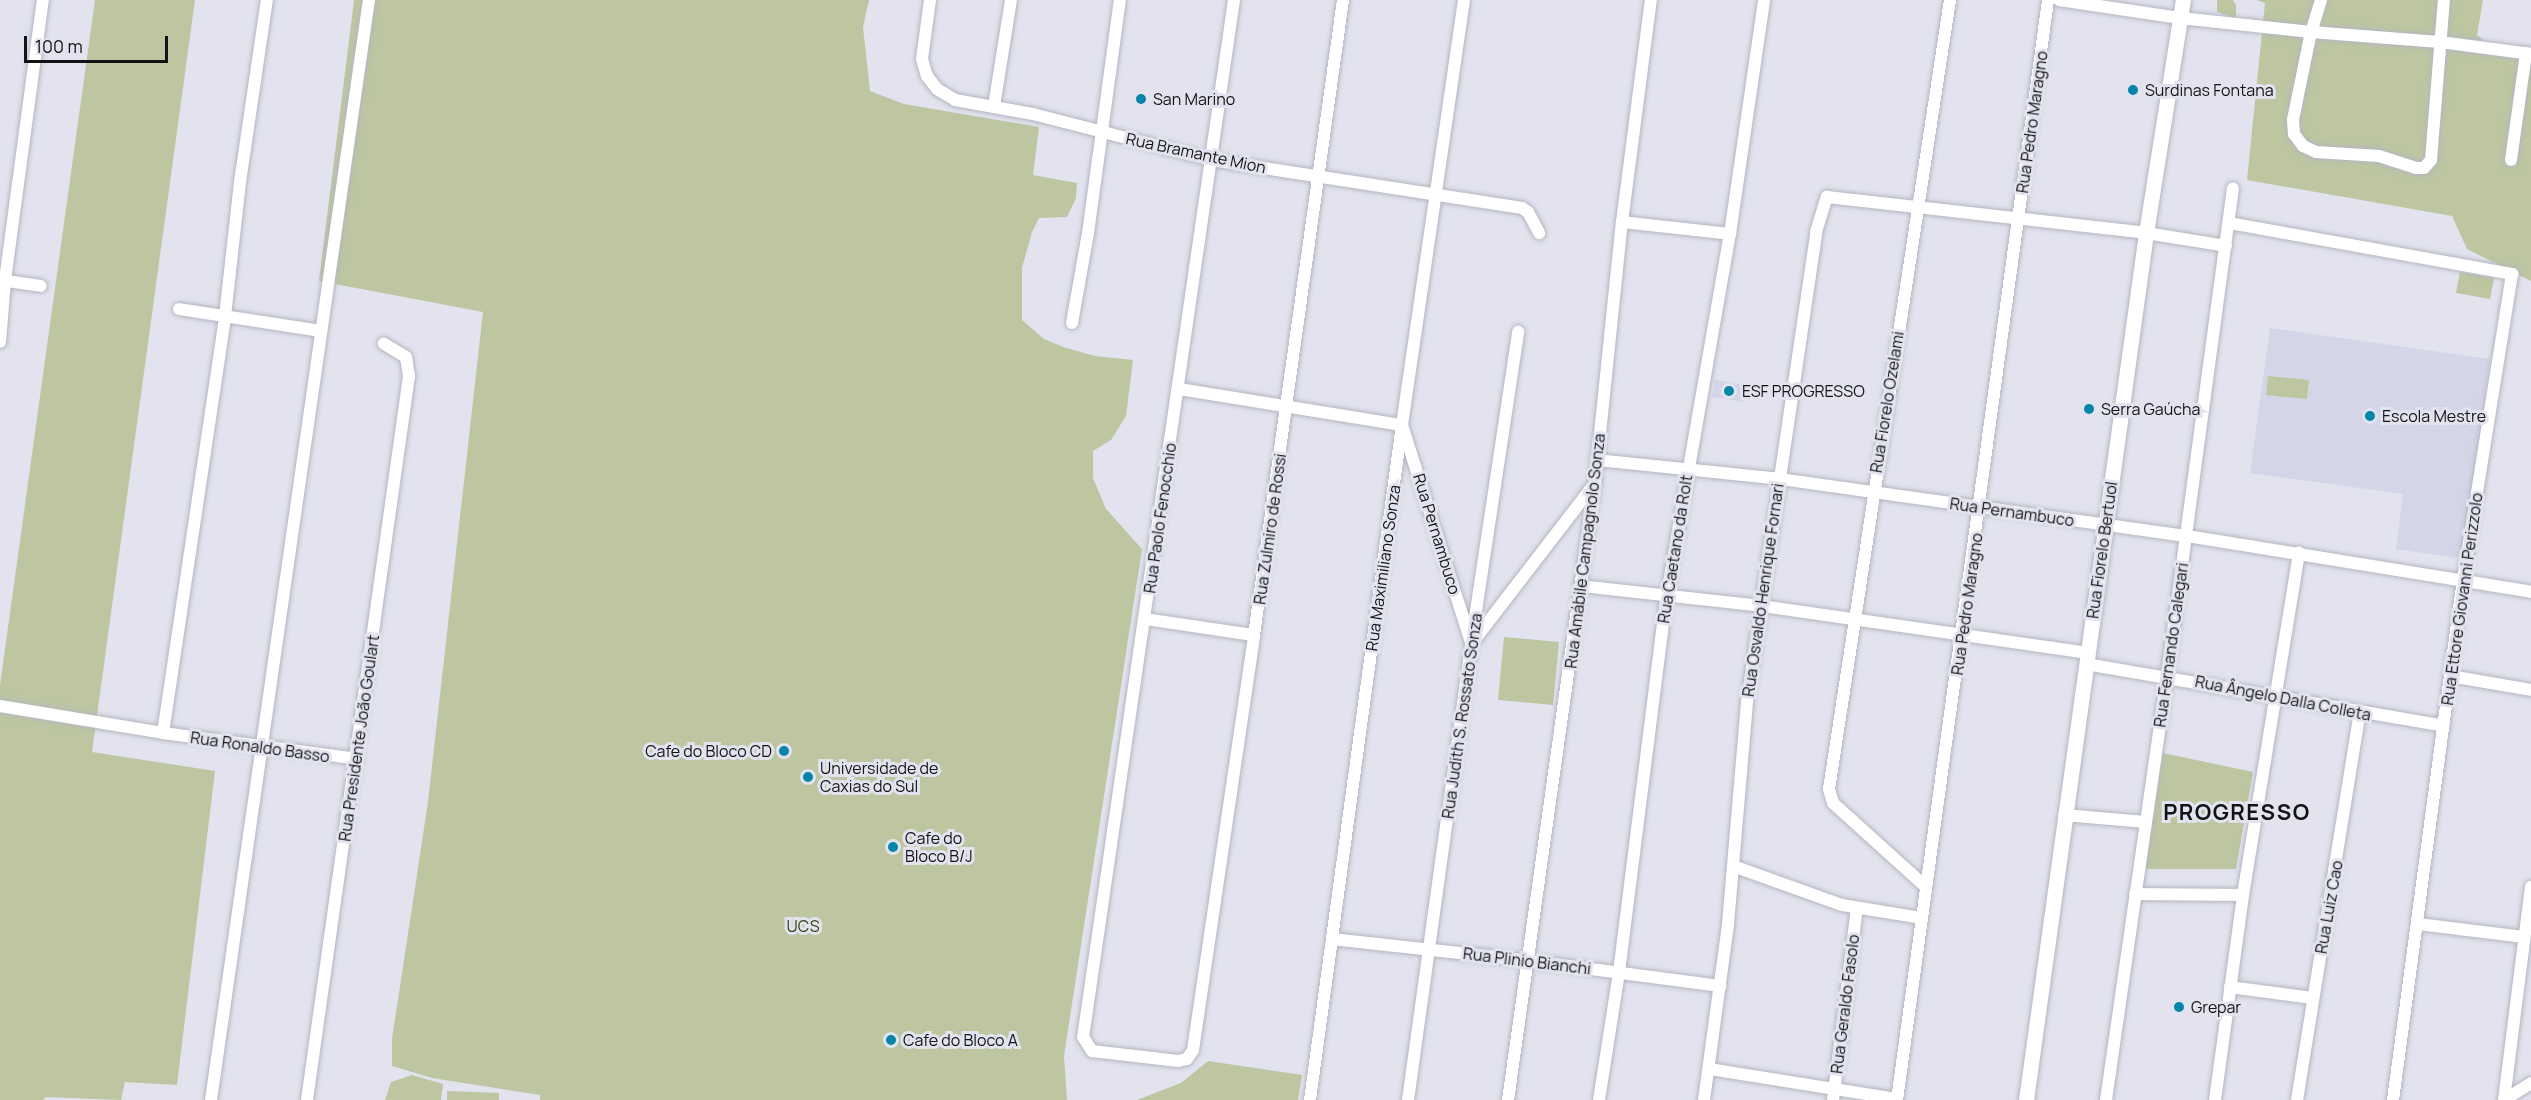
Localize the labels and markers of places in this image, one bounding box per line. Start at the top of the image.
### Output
place label: Surdinas Fontana [2145,80,2274,100]
marker: Surdinas Fontana [2126,83,2140,97]
place label: San Marino [1153,89,1235,109]
marker: San Marino [1134,92,1148,106]
place label: ESF PROGRESSO [1742,381,1865,401]
marker: ESF PROGRESSO [1720,382,1738,400]
place label: Serra Gaúcha [2101,399,2200,419]
marker: Serra Gaúcha [2082,402,2096,416]
place label: Escola Mestre [2382,406,2486,426]
marker: Escola Mestre [2363,409,2377,423]
place label: Cafe do Bloco CD [645,741,772,761]
marker: Cafe do Bloco CD [777,744,791,758]
place label: Universidade de Caxias do Sul [820,758,938,796]
marker: Universidade de Caxias do Sul [801,770,815,784]
place label: Cafe do Bloco B/J [905,828,973,866]
marker: Cafe do Bloco B/J [886,840,900,854]
place label: Grepar [2191,997,2241,1017]
marker: Grepar [2172,1000,2186,1014]
place label: Cafe do Bloco A [903,1030,1018,1050]
marker: Cafe do Bloco A [884,1033,898,1047]

